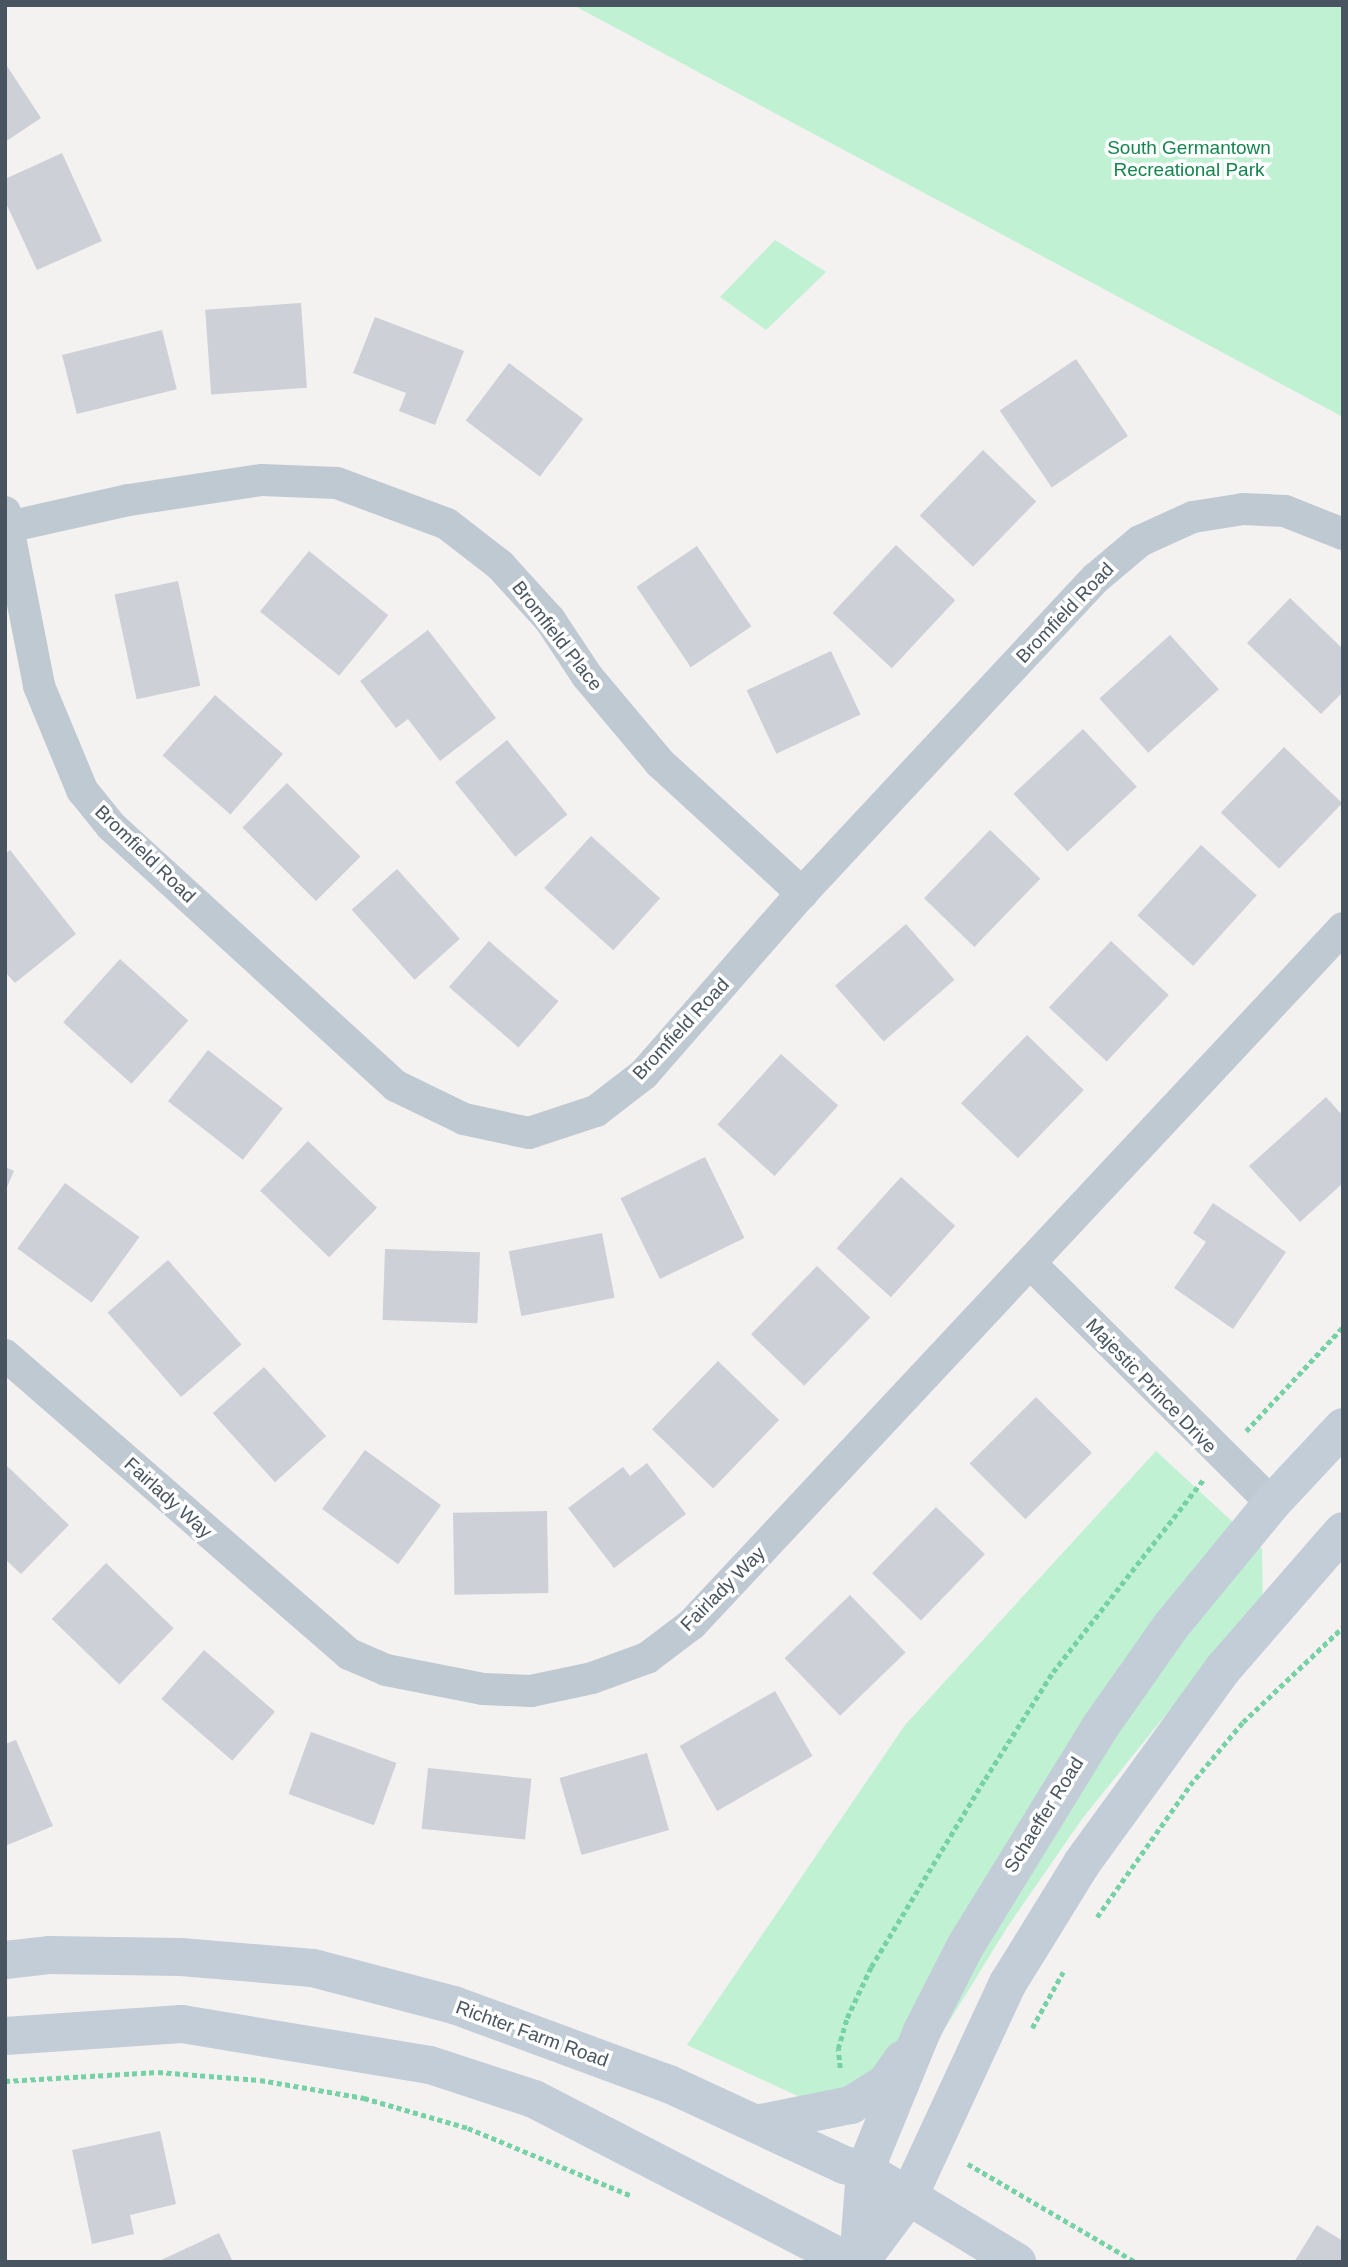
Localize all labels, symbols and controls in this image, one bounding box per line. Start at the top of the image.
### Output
park label: South Germantown Recreational Park [1107,137,1271,181]
street label: Bromfield Road [1011,558,1119,668]
street label: Bromfield Place [507,577,607,695]
street label: Bromfield Road [90,800,200,908]
street label: Bromfield Road [628,973,734,1085]
street label: Majestic Prince Drive [1081,1314,1221,1458]
street label: Fairlady Way [119,1453,217,1543]
street label: Fairlady Way [676,1542,770,1636]
street label: Schaeffer Road [999,1753,1089,1877]
street label: Richter Farm Road [453,1996,611,2072]

